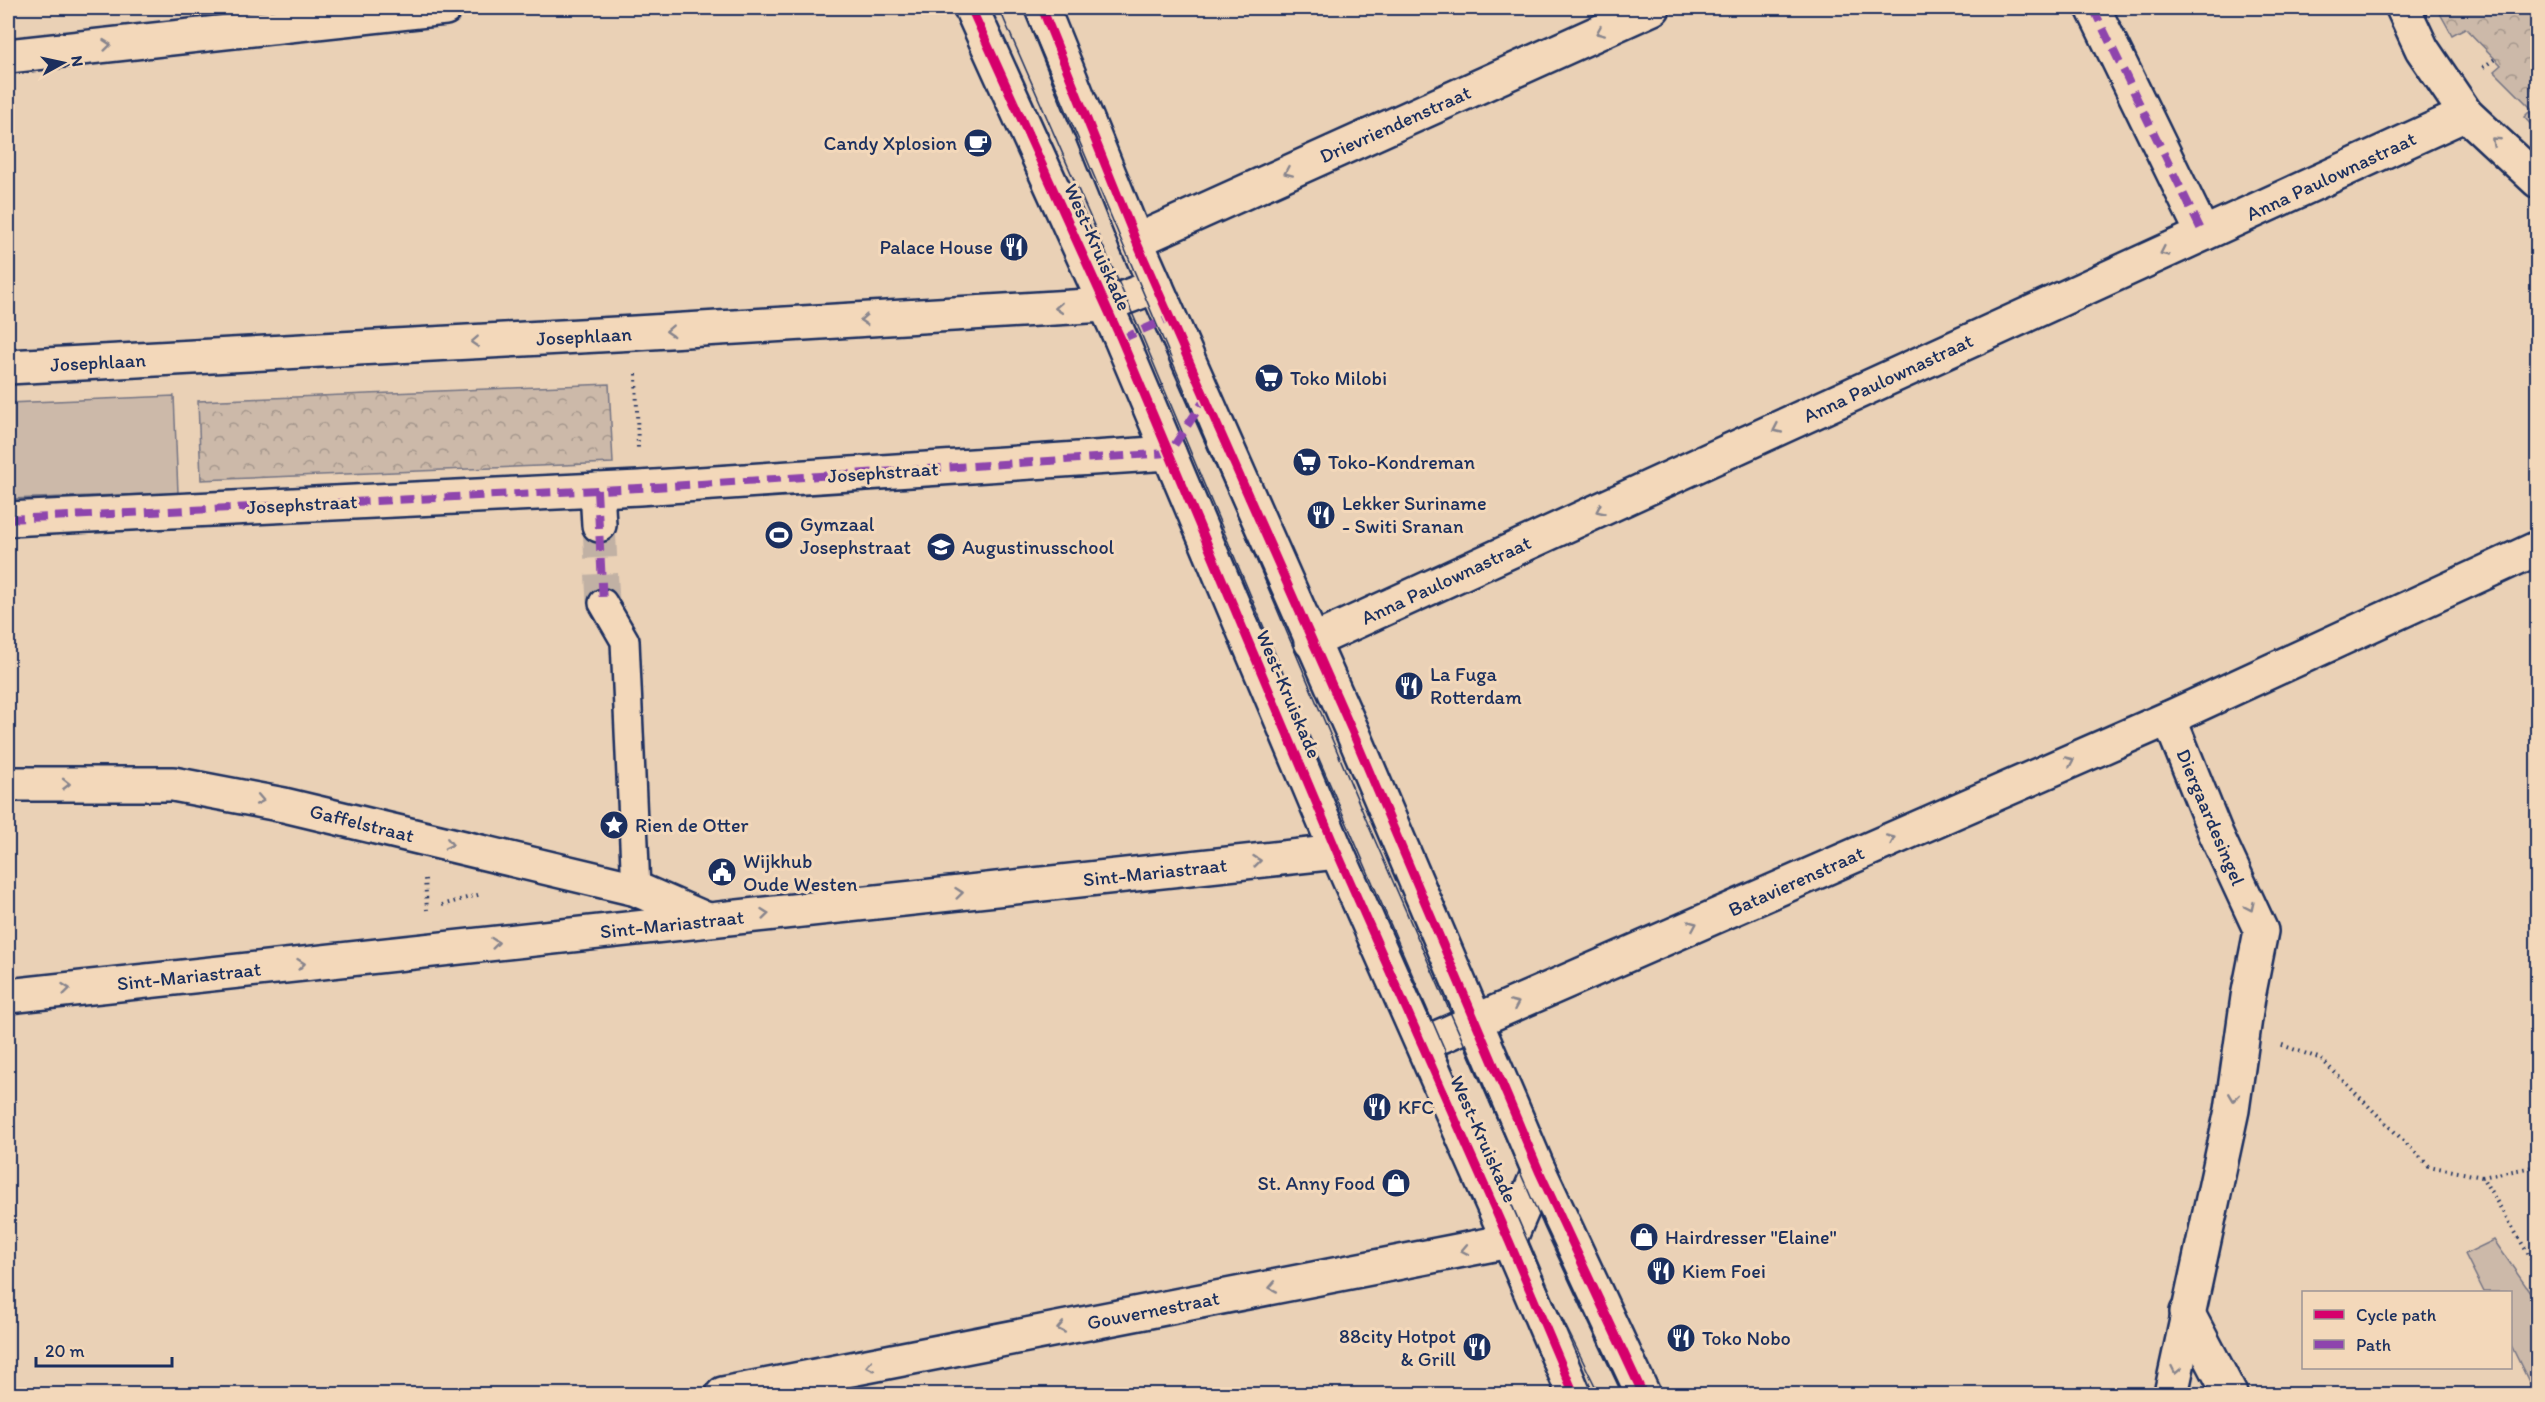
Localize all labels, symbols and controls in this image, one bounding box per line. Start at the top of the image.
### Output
one-way arrow [1595,24,1606,36]
north arrow [33,33,93,93]
one-way arrow [103,39,112,51]
text: N [67,54,88,68]
street label: Drievriendenstraat [1316,80,1474,168]
street label: Anna Paulownastraat [2242,126,2420,226]
cafe icon: Candy Xplosion [962,127,994,159]
place label: Candy Xplosion [824,131,957,155]
one-way arrow [2491,137,2501,148]
one-way arrow [1284,165,1295,177]
street label: West-Kruiskade [1059,180,1137,314]
restaurant icon: Palace House [998,231,1030,263]
place label: Palace House [879,235,993,259]
one-way arrow [2160,244,2171,256]
one-way arrow [1055,301,1064,314]
one-way arrow [860,313,869,326]
street label: Josephlaan [536,321,633,350]
one-way arrow [665,325,674,338]
street label: Anna Paulownastraat [1799,328,1977,428]
one-way arrow [471,335,480,348]
street label: Josephlaan [50,347,147,376]
supermarket icon: Toko Milobi [1253,362,1285,394]
place label: Toko Milobi [1290,366,1387,390]
one-way arrow [1772,422,1783,434]
supermarket icon: Toko-Kondreman [1291,446,1323,478]
place label: Toko-Kondreman [1328,450,1475,474]
street label: Josephstraat [827,456,939,488]
street label: Josephstraat [246,489,358,519]
place label: Lekker Suriname - Switi Sranan [1342,491,1487,538]
restaurant icon: Lekker Suriname - Switi Sranan [1305,499,1337,531]
one-way arrow [1595,503,1606,515]
place label: Gymzaal Josephstraat [800,512,911,559]
sports icon: Gymzaal Josephstraat [763,519,795,551]
street label: Anna Paulownastraat [1357,530,1535,630]
school or university icon: Augustinusschool [925,531,957,563]
place label: Augustinusschool [962,535,1115,559]
street label: West-Kruiskade [1251,626,1327,762]
place label: La Fuga Rotterdam [1430,662,1522,709]
restaurant icon: La Fuga Rotterdam [1393,670,1425,702]
street label: Diergaardesingel [2171,745,2251,889]
one-way arrow [2063,756,2074,768]
one-way arrow [61,778,70,790]
one-way arrow [254,793,264,806]
street label: Gaffelstraat [307,798,417,848]
place icon: Rien de Otter [598,809,630,841]
place label: Rien de Otter [635,813,749,837]
one-way arrow [1885,834,1896,846]
one-way arrow [444,837,454,850]
street label: Batavierenstraat [1724,840,1868,922]
place label: Wijkhub Oude Westen [743,849,858,896]
street label: Sint-Mariastraat [1082,853,1228,891]
one-way arrow [1252,855,1262,868]
public building icon: Wijkhub Oude Westen [706,856,738,888]
one-way arrow [954,887,963,900]
one-way arrow [2242,900,2254,911]
street label: Sint-Mariastraat [599,905,745,943]
one-way arrow [760,908,769,921]
one-way arrow [1687,921,1698,933]
one-way arrow [491,937,500,950]
street label: Sint-Mariastraat [116,957,262,995]
one-way arrow [297,958,306,971]
one-way arrow [61,984,70,996]
one-way arrow [1508,999,1519,1011]
street label: West-Kruiskade [1445,1072,1523,1206]
restaurant icon: KFC [1361,1091,1393,1123]
one-way arrow [2228,1092,2240,1102]
place label: KFC [1398,1095,1434,1119]
shop icon: St. Anny Food [1380,1167,1412,1199]
place label: St. Anny Food [1257,1171,1375,1195]
shop icon: Hairdresser "Elaine" [1628,1221,1660,1253]
place label: Hairdresser "Elaine" [1665,1225,1837,1249]
one-way arrow [1460,1243,1470,1256]
restaurant icon: Kiem Foei [1645,1255,1677,1287]
place label: Kiem Foei [1682,1259,1766,1283]
one-way arrow [1269,1280,1279,1293]
street label: Gouvernestraat [1085,1285,1221,1335]
legend [2302,1291,2512,1369]
text: Cycle path [2356,1304,2437,1326]
one-way arrow [1057,1321,1067,1334]
restaurant icon: Toko Nobo [1665,1322,1697,1354]
place label: 88city Hotpot & Grill [1339,1324,1456,1371]
place label: Toko Nobo [1702,1326,1791,1350]
scale bar [36,1330,172,1368]
restaurant icon: 88city Hotpot & Grill [1461,1331,1493,1363]
text: Path [2356,1334,2391,1356]
text: 20 m [45,1340,85,1362]
one-way arrow [865,1359,875,1372]
one-way arrow [2170,1365,2183,1375]

